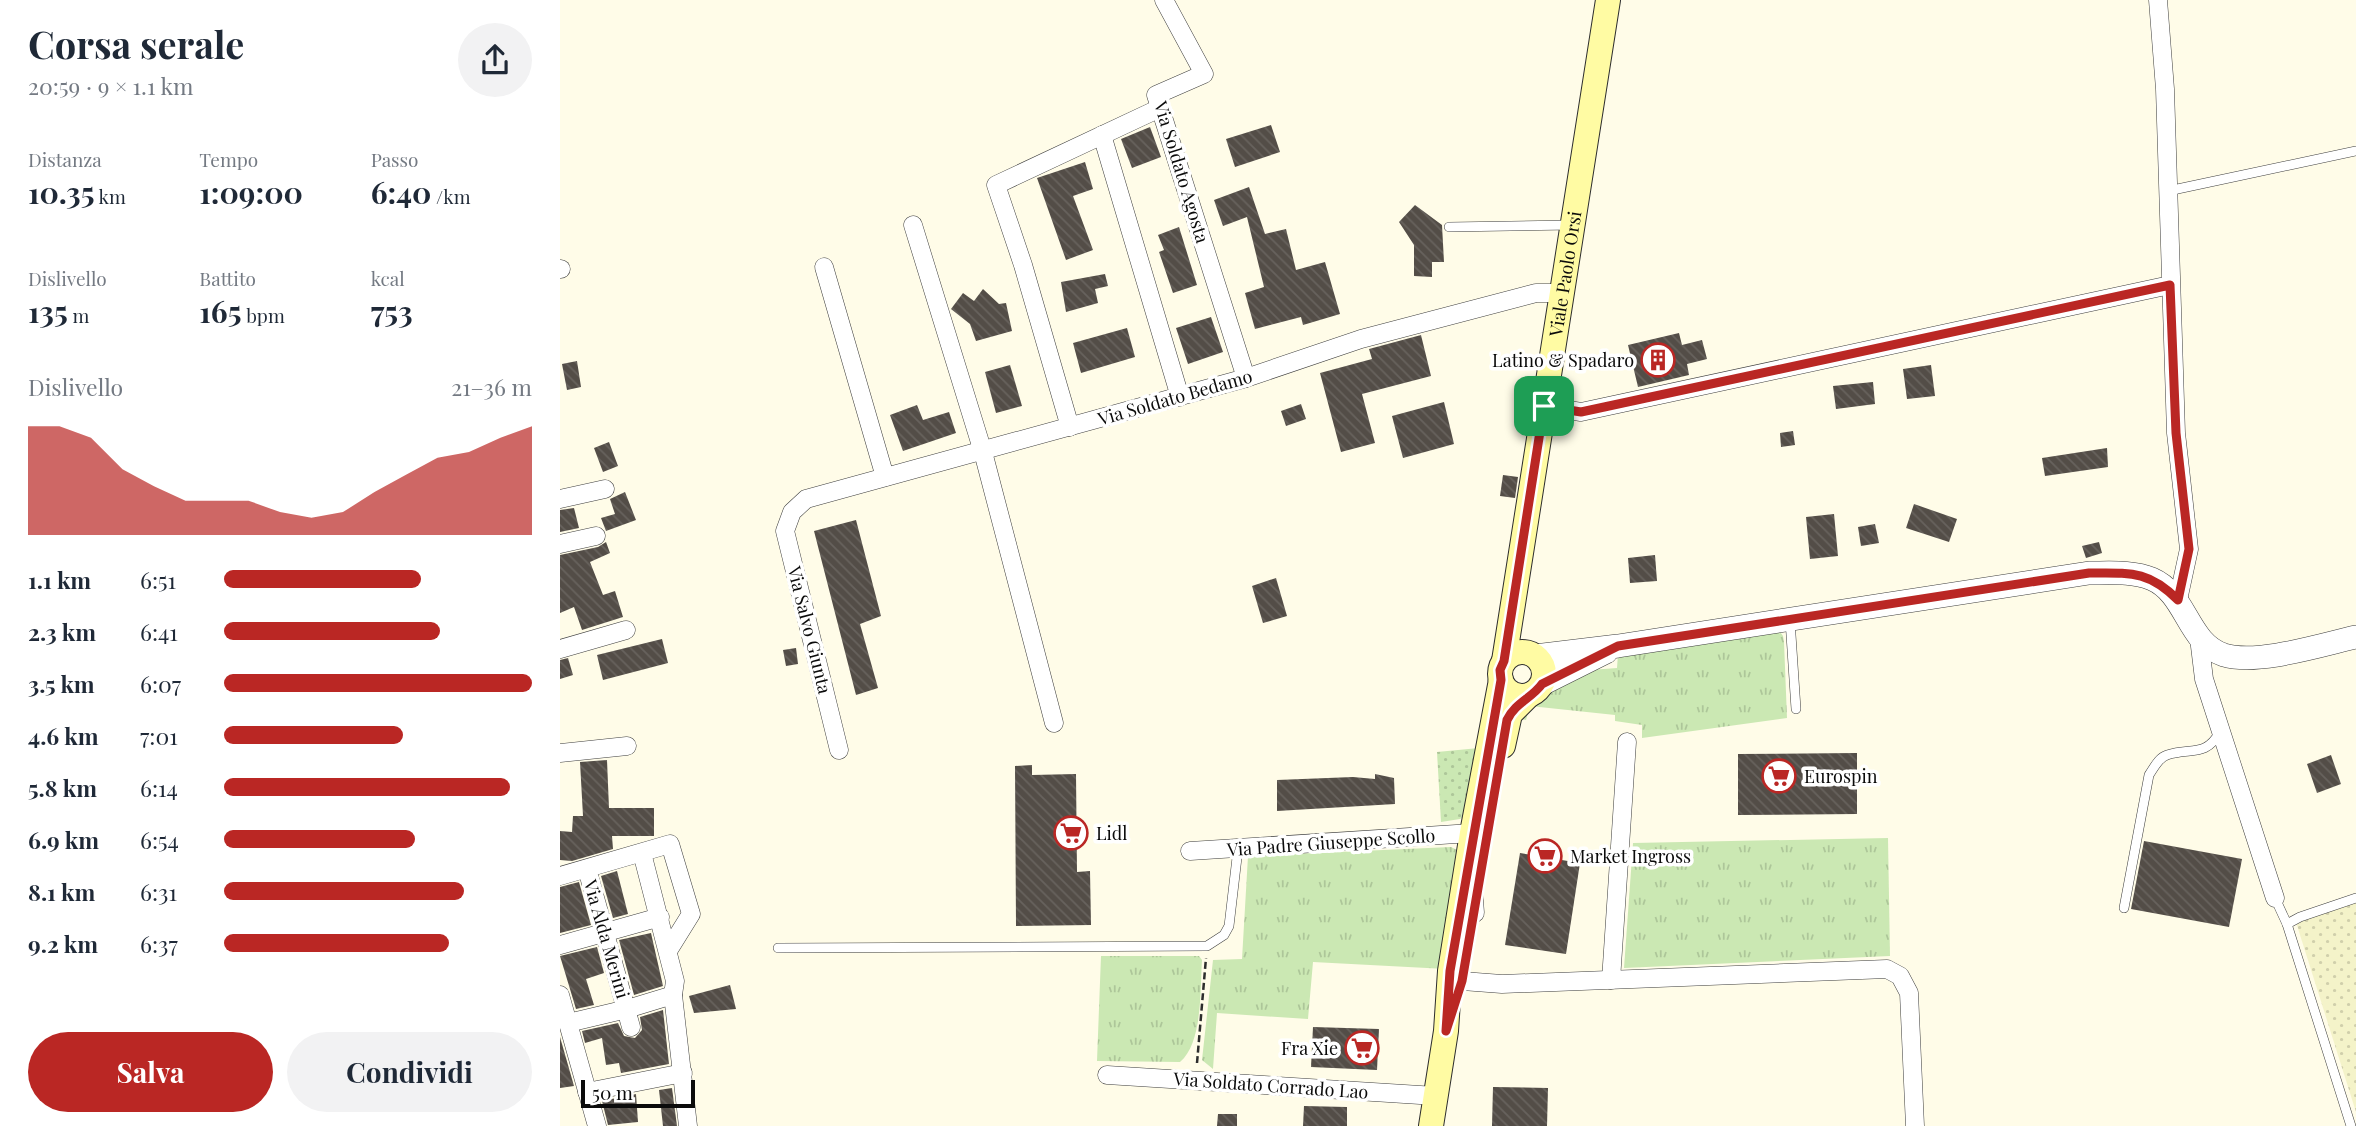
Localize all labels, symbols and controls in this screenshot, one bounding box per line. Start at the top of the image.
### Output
text: Corsa serale [28,18,244,69]
button: share [458,23,532,97]
text: 20:59 · 9 × 1.1 km [28,70,194,101]
street label: Via Soldato Agosta [1149,97,1215,246]
text: Distanza [28,146,102,172]
text: Tempo [199,146,258,172]
text: Passo [371,146,419,172]
text: 10.35 [28,172,94,212]
text: 1:09:00 [199,172,303,212]
text: 6:40 [371,172,431,212]
text: km [94,183,126,209]
text: /km [431,183,471,209]
street label: Viale Paolo Orsi [1543,209,1587,339]
text: Dislivello [28,265,107,291]
text: Battito [199,265,256,291]
text: kcal [371,265,405,291]
text: 135 [28,291,68,331]
text: 165 [199,291,241,331]
text: 753 [371,291,413,331]
text: m [68,302,89,328]
text: bpm [241,302,285,328]
building icon: Latino & Spadaro [1639,341,1677,379]
place label: Latino & Spadaro [1492,348,1634,372]
street label: Via Soldato Bedamo [1094,363,1255,431]
text: Dislivello [28,371,123,402]
text: 21–36 m [451,371,532,402]
pin [1514,376,1574,436]
icon: arrive [1525,387,1563,425]
street label: Via Salvo Giunta [782,563,837,696]
text: 1.1 km [28,564,91,595]
text: 6:51 [140,564,176,595]
text: 2.3 km [28,616,96,647]
text: 6:41 [140,616,178,647]
text: 3.5 km [28,668,95,699]
text: 6:07 [140,668,181,699]
text: 4.6 km [28,720,99,751]
text: 7:01 [140,720,178,751]
supermarket icon: Eurospin [1760,757,1798,795]
place label: Eurospin [1804,764,1878,788]
text: 5.8 km [28,772,97,803]
text: 6:14 [140,772,178,803]
supermarket icon: Lidl [1052,814,1090,852]
place label: Lidl [1096,821,1127,845]
street label: Via Padre Giuseppe Scollo [1225,823,1436,861]
text: 6.9 km [28,824,99,855]
text: 6:54 [140,824,179,855]
supermarket icon: Market Ingross [1526,837,1564,875]
place label: Market Ingross [1570,844,1691,868]
text: 8.1 km [28,876,95,907]
text: 6:31 [140,876,177,907]
street label: Via Alda Merini [578,876,635,1001]
text: 9.2 km [28,928,98,959]
text: 6:37 [140,928,178,959]
supermarket icon: Fra Xie [1343,1029,1381,1067]
button: Salva [28,1032,273,1112]
button: Condividi [287,1032,532,1112]
place label: Fra Xie [1281,1036,1338,1060]
street label: Via Soldato Corrado Lao [1172,1066,1369,1104]
scale bar [581,1077,695,1109]
text: 50 m [592,1079,633,1105]

